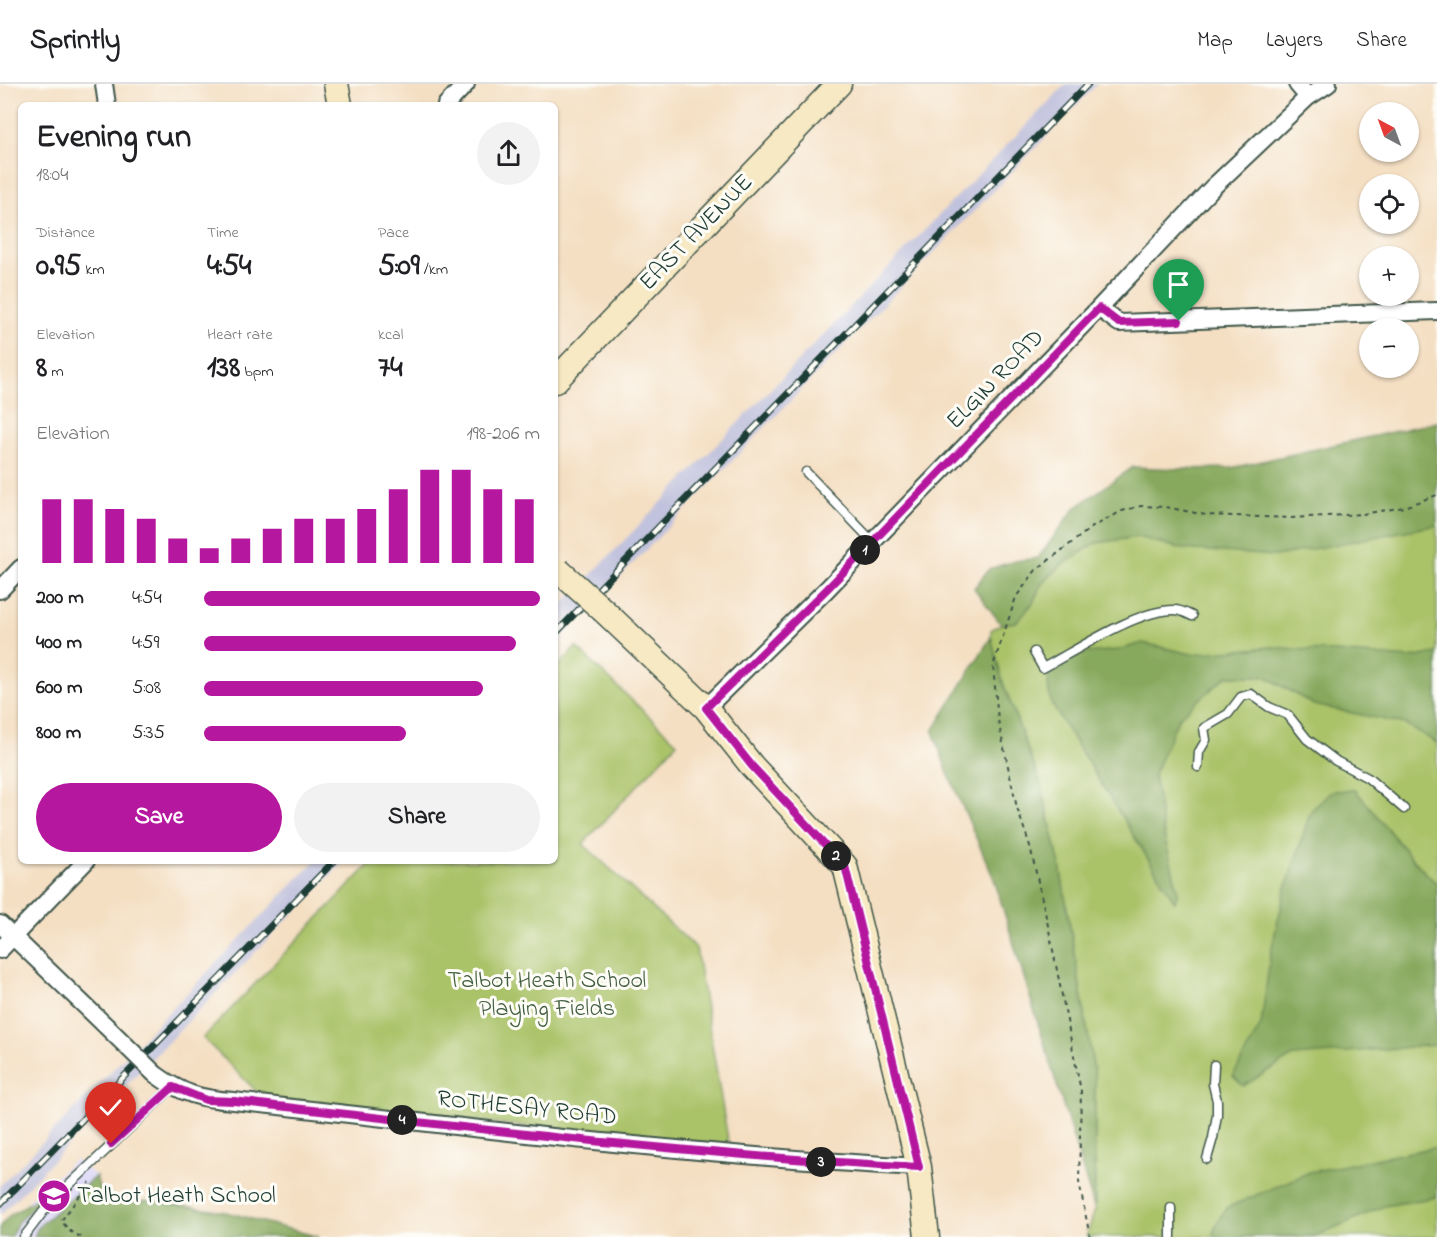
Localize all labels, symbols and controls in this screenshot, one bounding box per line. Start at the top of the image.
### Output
text: Sprintly [30,21,120,62]
text: Map [1197,26,1233,56]
text: Layers [1266,26,1323,56]
text: Share [1356,26,1407,56]
north arrow [1359,102,1419,162]
map controls [1359,102,1419,378]
text: Evening run [36,114,191,162]
button: share [477,122,540,185]
text: 18:04 [36,161,68,190]
street label: EAST AVENUE [632,167,762,299]
button: locate [1359,174,1419,234]
text: Distance [36,221,95,245]
text: Time [207,221,239,245]
text: Pace [378,221,409,245]
text: 0.95 [36,245,81,289]
text: 4:54 [207,245,251,289]
text: 5:09 [378,245,420,289]
button: + [1359,246,1419,306]
text: km [81,258,105,282]
text: /km [420,258,448,282]
pin [1153,259,1204,321]
icon: arrive [1162,268,1195,301]
button: − [1359,318,1419,378]
street label: ELGIN ROAD [939,322,1053,438]
text: Elevation [36,323,95,347]
text: Heart rate [207,323,273,347]
text: kcal [378,323,403,347]
text: 8 [36,347,47,391]
text: 138 [207,347,240,391]
text: 74 [378,347,403,391]
text: m [47,360,64,384]
text: bpm [240,360,274,384]
text: Elevation [36,420,110,449]
text: 198–206 m [466,420,540,449]
pin: 1 [850,535,880,565]
text: 1 [862,538,868,562]
text: 200 m [36,584,84,613]
text: 4:54 [132,584,162,613]
text: 400 m [36,629,82,658]
text: 4:59 [132,629,159,658]
text: 600 m [36,674,83,703]
text: 5:08 [132,674,161,703]
text: 800 m [36,719,81,748]
text: 5:35 [132,719,165,748]
button: Save [36,783,282,852]
button: Share [294,783,540,852]
pin: 2 [821,841,851,871]
text: 2 [832,844,840,868]
park label: Talbot Heath School Playing Fields [448,964,646,1028]
pin [85,1082,136,1144]
street label: ROTHESAY ROAD [435,1082,619,1136]
icon: check [94,1091,127,1124]
pin: 4 [387,1105,417,1135]
text: 4 [399,1108,405,1132]
pin: 3 [806,1147,836,1177]
text: 3 [818,1150,824,1174]
school or university icon: Talbot Heath School [36,1178,72,1214]
place label: Talbot Heath School [77,1179,276,1214]

